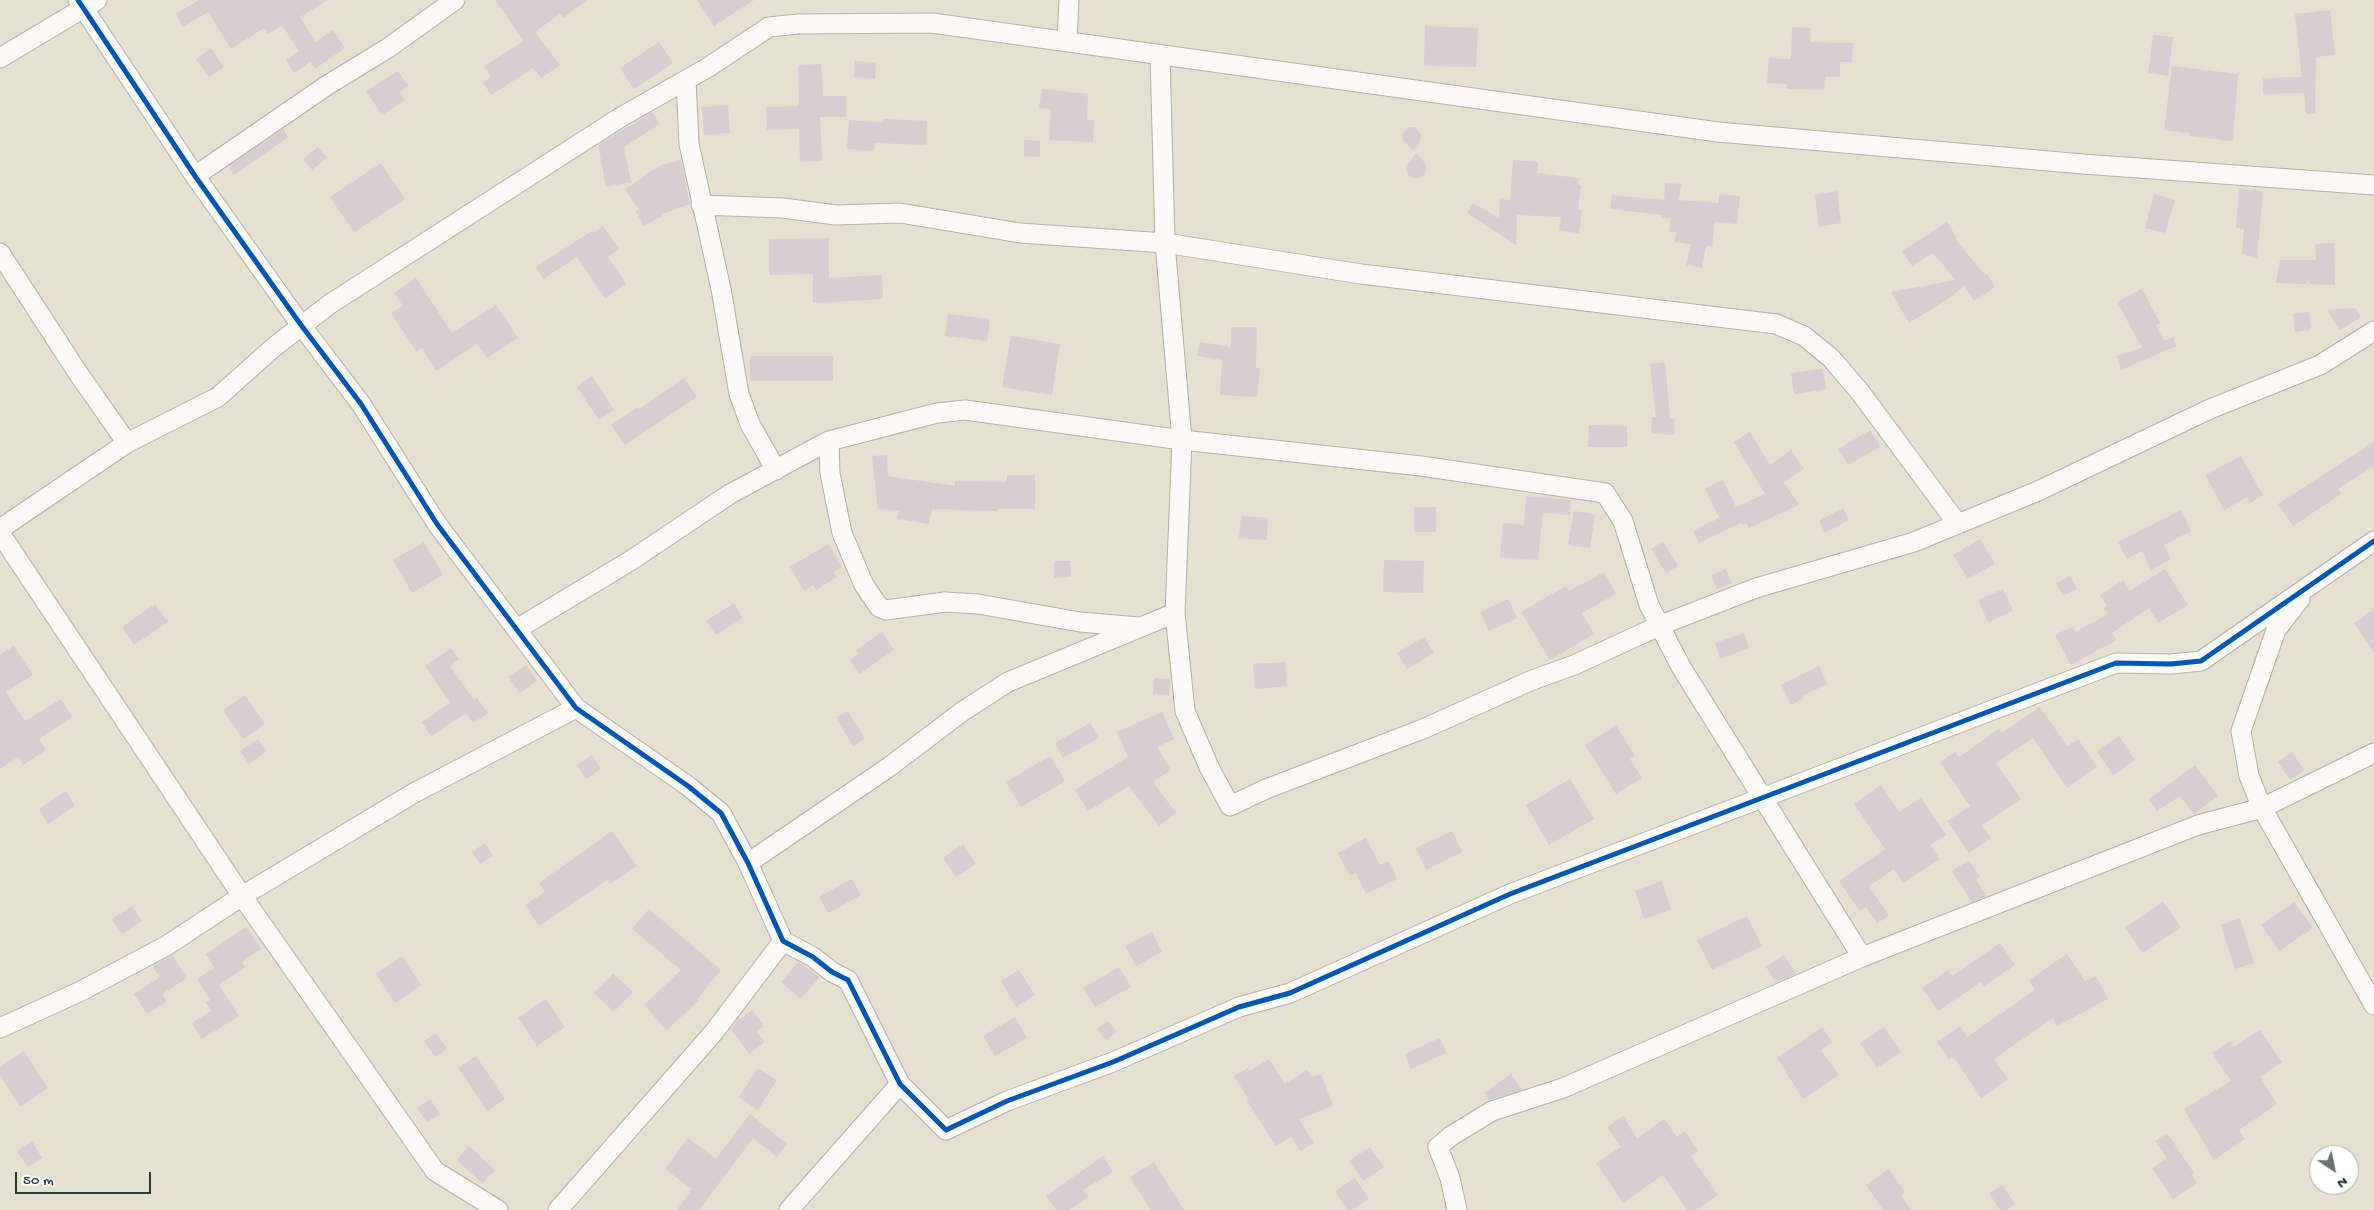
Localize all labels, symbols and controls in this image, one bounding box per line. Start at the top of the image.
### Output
north arrow [2309,1145,2359,1195]
scale bar [18,1162,154,1194]
text: 50 m [23,1172,54,1190]
text: N [2334,1172,2351,1192]

